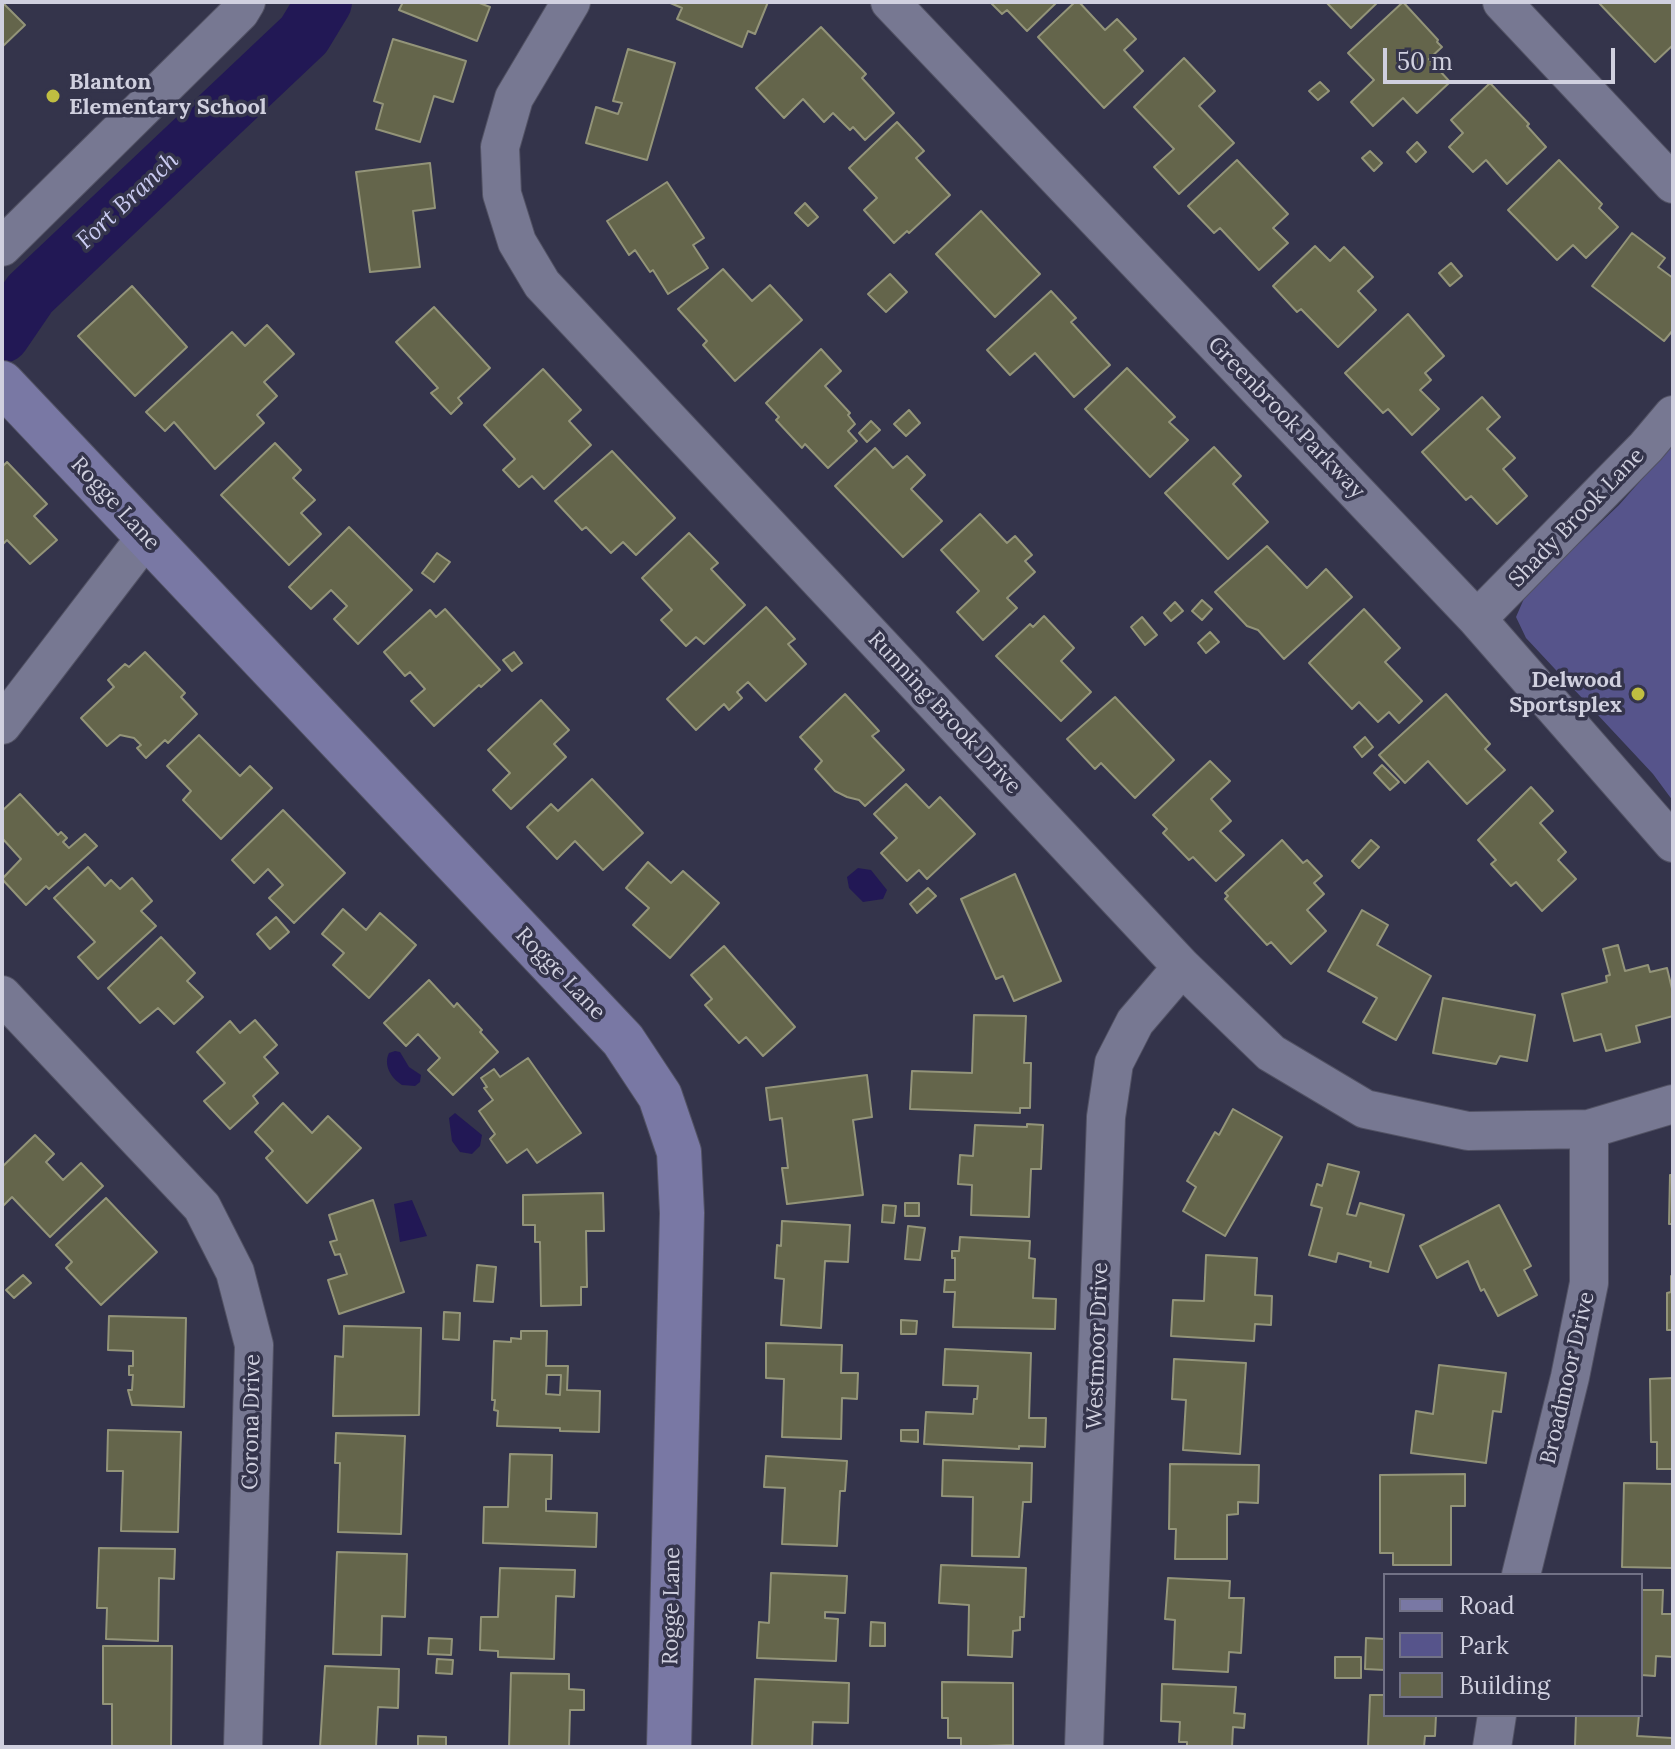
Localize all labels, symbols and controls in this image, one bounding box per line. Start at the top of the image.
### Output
scale bar [1387,32,1619,82]
text: 50 m [1397,46,1453,77]
place label: Blanton Elementary School [69,70,267,122]
marker: Blanton Elementary School [44,87,62,105]
water label: Fort Branch [71,146,185,256]
street label: Greenbrook Parkway [1202,332,1370,504]
street label: Shady Brook Lane [1504,443,1650,593]
street label: Rogge Lane [65,452,165,556]
street label: Running Brook Drive [862,626,1026,800]
place label: Delwood Sportsplex [1509,668,1622,720]
marker: Delwood Sportsplex [1629,685,1647,703]
street label: Rogge Lane [509,922,611,1026]
street label: Westmoor Drive [1082,1262,1114,1430]
street label: Broadmoor Drive [1535,1289,1601,1467]
street label: Corona Drive [238,1354,266,1490]
street label: Rogge Lane [658,1547,686,1665]
legend [1383,1573,1643,1717]
text: Road [1459,1590,1515,1621]
text: Park [1459,1630,1509,1661]
text: Building [1459,1670,1550,1701]

